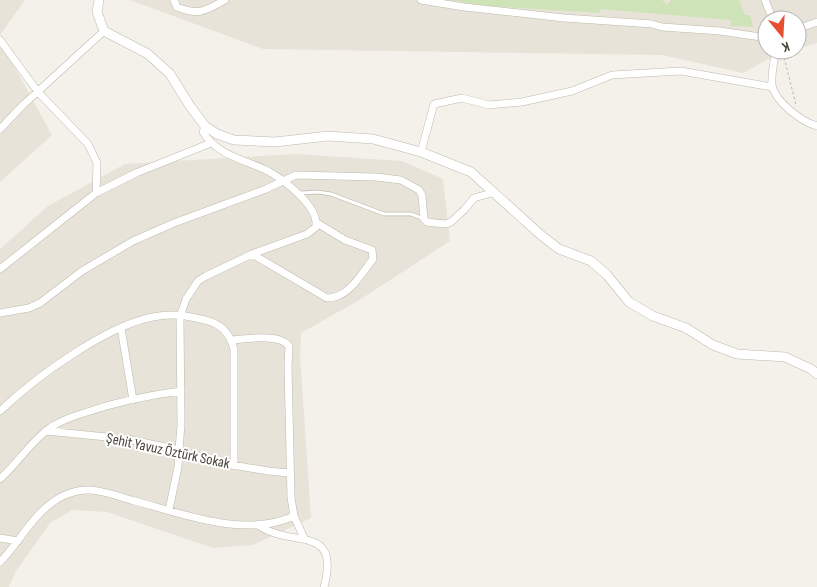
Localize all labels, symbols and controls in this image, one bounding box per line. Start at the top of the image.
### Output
north arrow [757,10,807,60]
text: K [780,38,792,56]
street label: Şehit Yavuz Öztürk Sokak [105,429,232,473]

